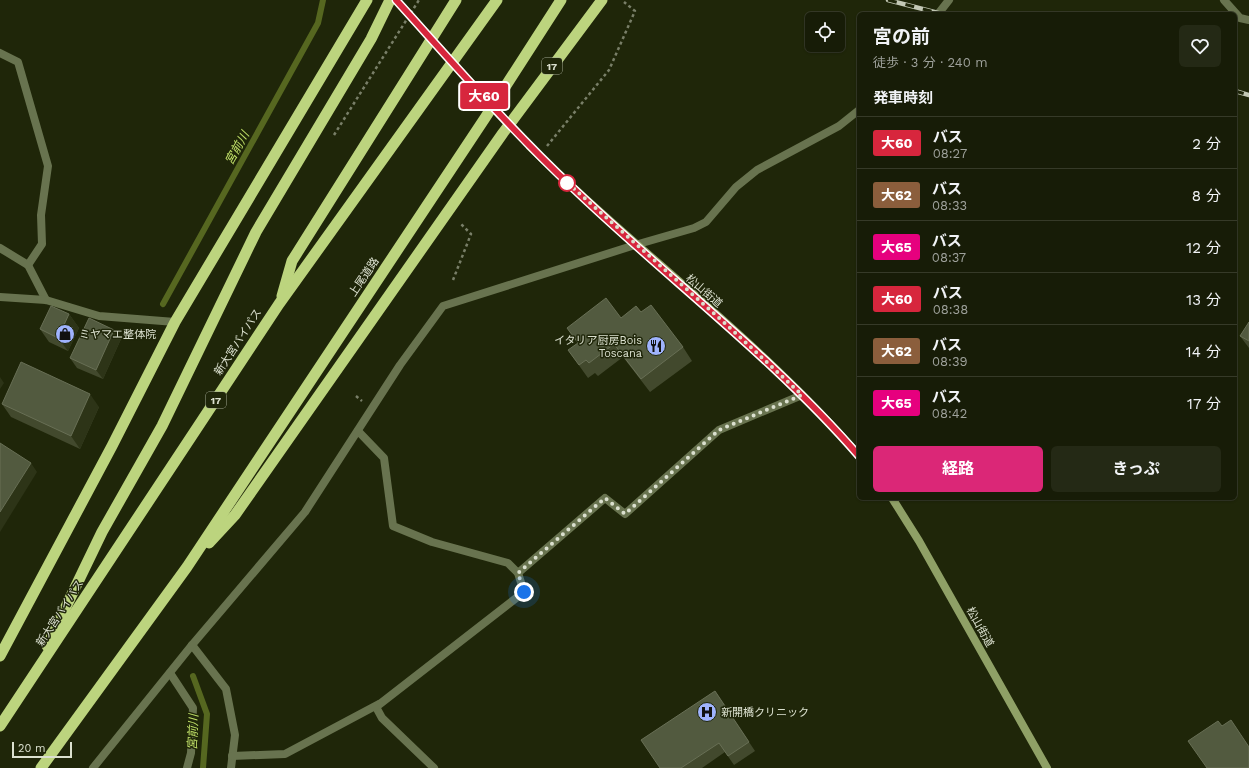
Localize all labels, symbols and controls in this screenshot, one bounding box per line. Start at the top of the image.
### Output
map controls [805,12,845,52]
button: locate [805,12,845,52]
text: 宮の前 [873,25,930,48]
button: heart [1179,25,1221,67]
text: 徒歩 · 3 分 · 240 m [873,55,988,70]
road number: 17 [542,58,562,74]
line badge: 大60 [461,83,507,109]
text: 大60 [468,88,500,104]
text: 発車時刻 [873,89,933,107]
water label: 宮前川 [222,127,253,167]
text: バス [933,128,963,146]
text: 大60 [881,135,913,151]
text: 2 分 [1192,135,1221,153]
text: 08:27 [933,146,967,161]
unlabelled marker [558,174,576,192]
text: バス [932,180,962,198]
text: 大62 [881,187,912,203]
text: 8 分 [1192,187,1221,205]
text: 08:33 [932,198,967,213]
text: バス [932,232,962,250]
text: 大65 [881,239,912,255]
text: 12 分 [1186,239,1221,257]
text: 08:37 [932,250,966,265]
street label: 上尾道路 [346,255,382,299]
street label: 松山街道 [683,272,725,310]
text: バス [933,284,963,302]
text: 大60 [881,291,913,307]
text: 13 分 [1186,291,1221,309]
text: 08:38 [933,302,968,317]
street label: 新大宮バイパス [212,306,264,378]
shop icon: ミヤマエ整体院 [54,323,76,345]
place label: ミヤマエ整体院 [79,328,156,341]
place label: イタリア厨房Bois Toscana [554,334,642,360]
restaurant icon: イタリア厨房Bois Toscana [645,335,667,357]
text: バス [932,336,962,354]
text: 大62 [881,343,912,359]
text: 14 分 [1186,343,1221,361]
text: 08:39 [932,354,968,369]
text: バス [932,388,962,406]
road number: 17 [206,392,226,408]
text: 大65 [881,395,912,411]
text: 17 分 [1187,395,1221,413]
text: 08:42 [932,406,967,421]
button: 経路 [873,446,1043,492]
button: きっぷ [1051,446,1221,492]
street label: 新大宮バイパス [34,577,86,649]
your location [514,582,534,602]
street label: 松山街道 [964,605,996,649]
hospital icon: 新開橋クリニック [696,701,718,723]
place label: 新開橋クリニック [721,706,809,719]
water label: 宮前川 [185,712,201,750]
scale bar [12,740,72,759]
text: 20 m [18,742,46,755]

